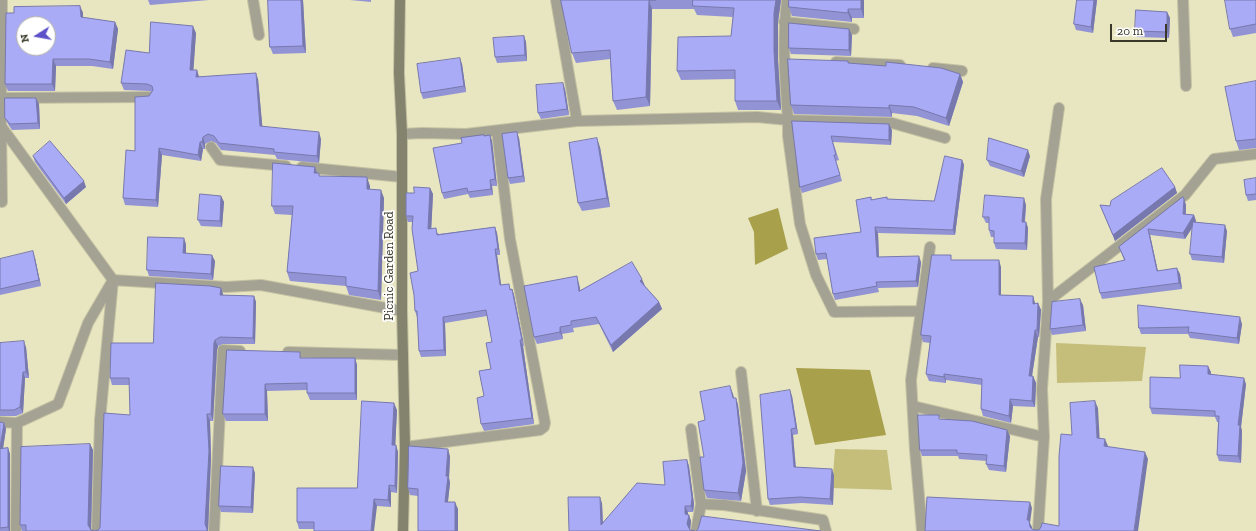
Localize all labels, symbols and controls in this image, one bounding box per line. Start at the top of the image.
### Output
north arrow [16,16,56,56]
scale bar [1112,16,1169,42]
text: 20 m [1117,24,1143,38]
text: N [18,33,32,44]
street label: Picnic Garden Road [381,211,397,321]

